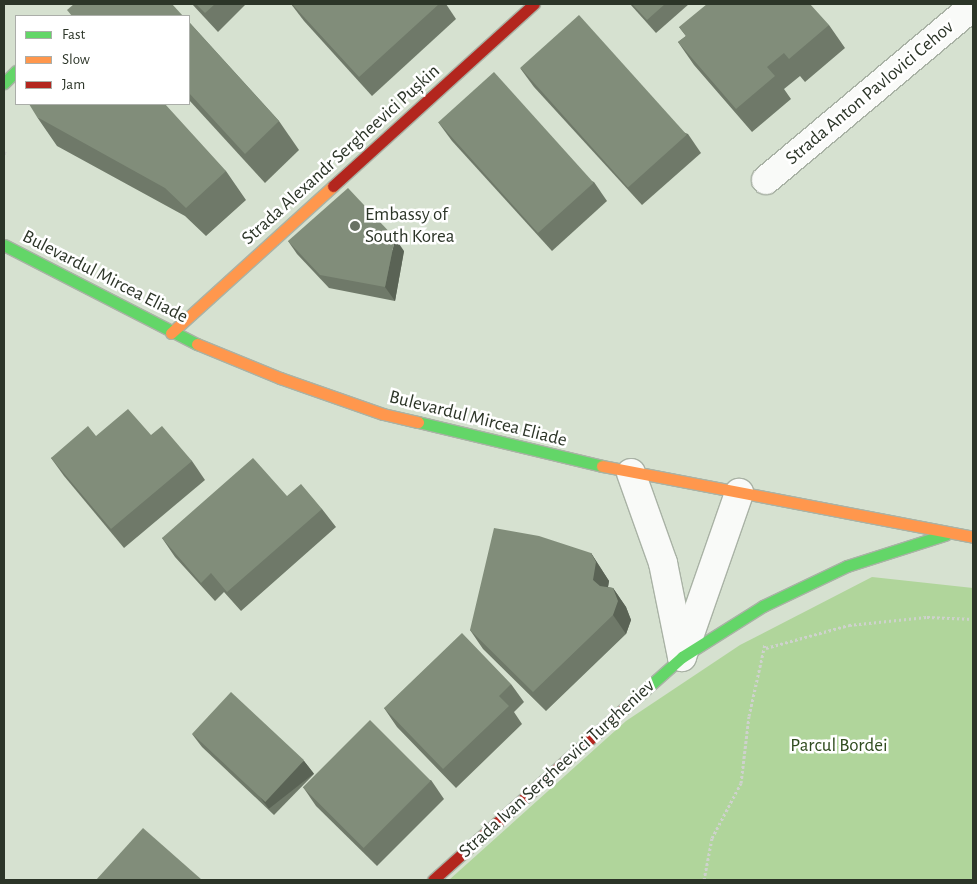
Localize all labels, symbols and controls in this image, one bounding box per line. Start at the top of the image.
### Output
legend [15,15,190,105]
street label: Strada Anton Pavlovici Cehov [781,16,959,170]
text: Fast [62,27,85,42]
text: Slow [62,52,90,67]
street label: Strada Alexandr Sergheevici Pușkin [237,60,445,250]
text: Jam [62,77,85,92]
place label: Embassy of South Korea [365,204,454,248]
marker: Embassy of South Korea [349,220,361,232]
street label: Bulevardul Mircea Eliade [18,225,192,329]
street label: Bulevardul Mircea Eliade [387,386,569,452]
street label: Strada Ivan Sergheevici Turgheniev [454,675,660,863]
park label: Parcul Bordei [790,735,888,757]

